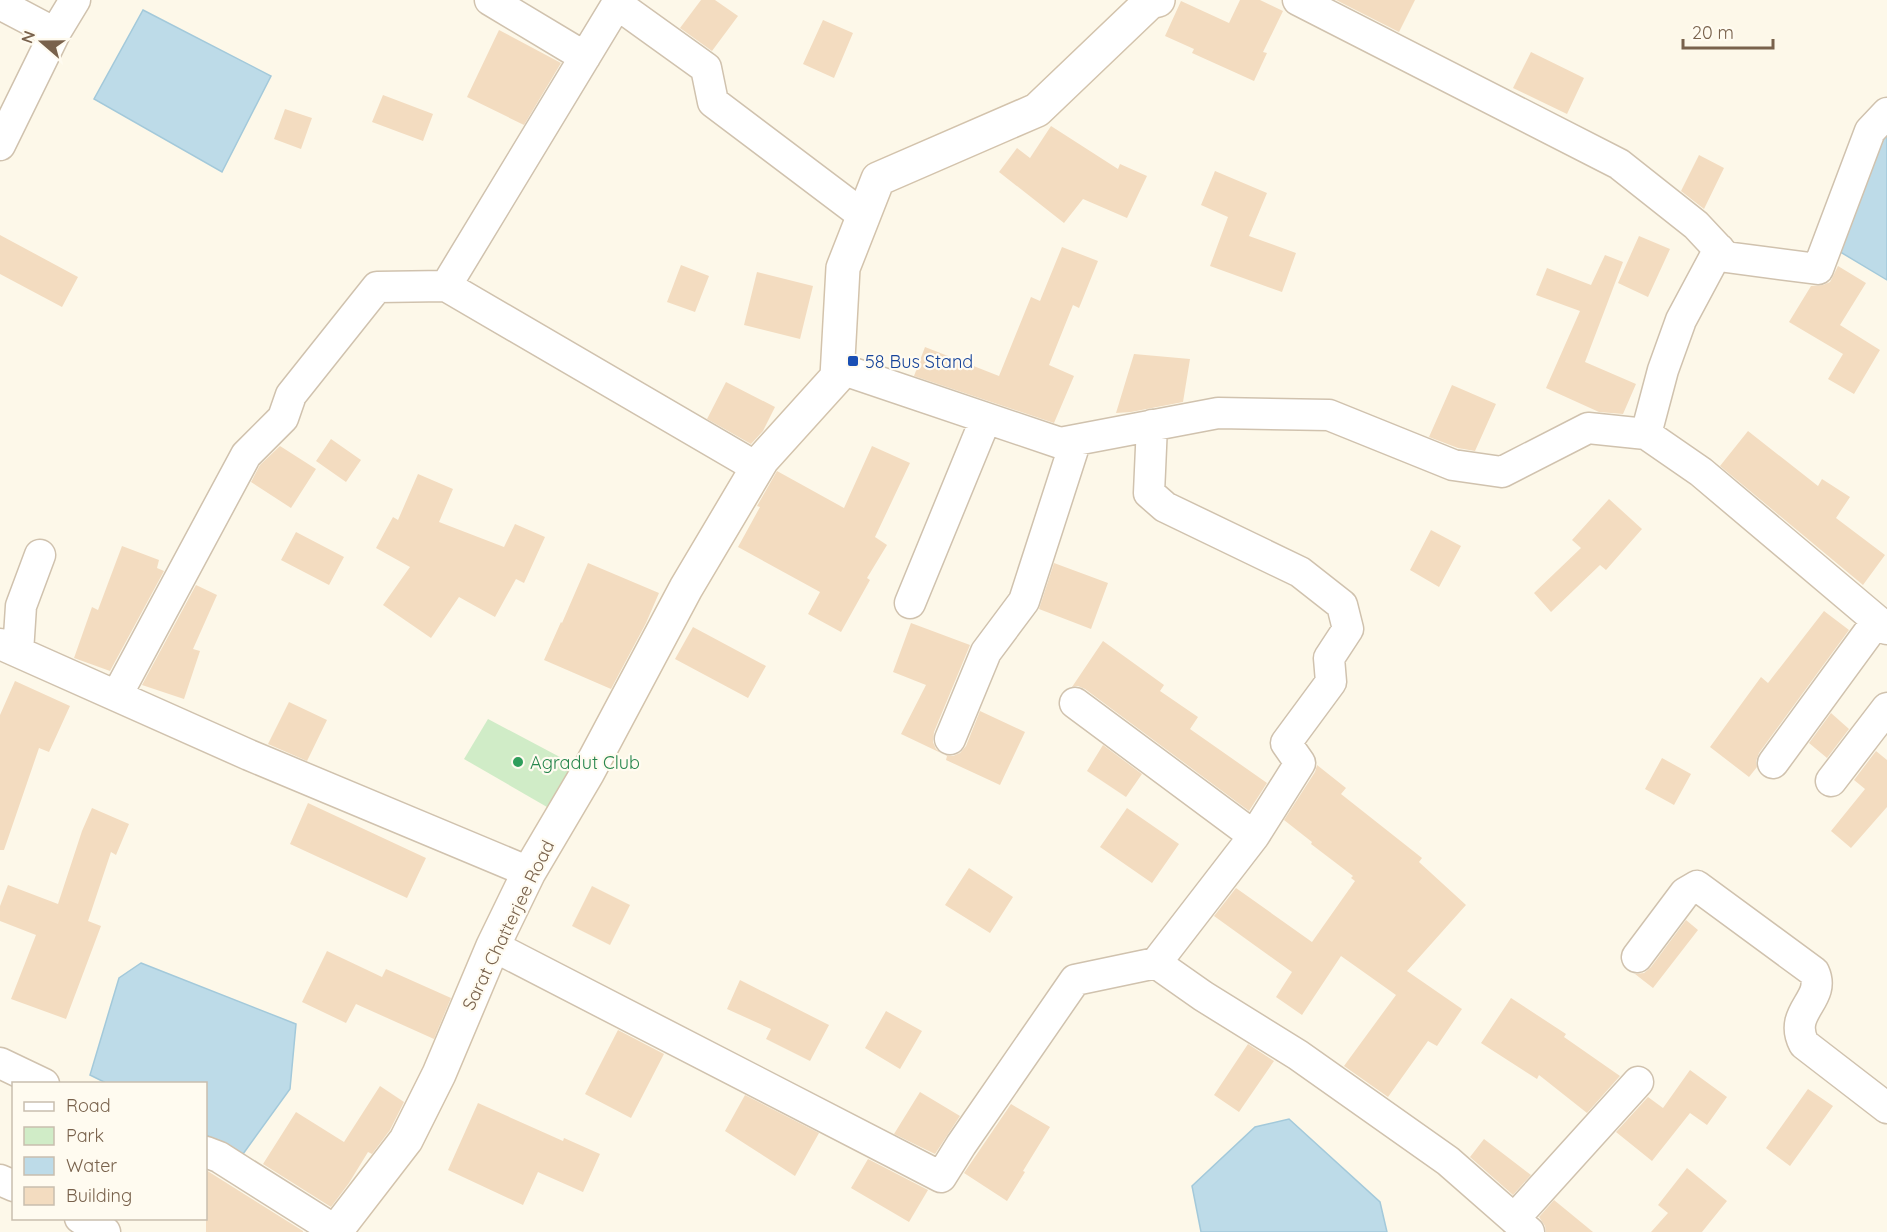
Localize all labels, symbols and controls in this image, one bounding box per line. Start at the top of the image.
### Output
north arrow [12,12,72,72]
scale bar [1683,12,1773,50]
text: 20 m [1692,21,1734,44]
text: N [16,28,39,46]
place label: 58 Bus Stand [865,350,973,373]
marker: 58 Bus Stand [846,354,860,368]
place label: Agradut Club [530,751,640,774]
marker: Agradut Club [511,755,525,769]
street label: Sarat Chatterjee Road [457,836,559,1014]
legend [12,1082,207,1220]
text: Road [66,1094,111,1117]
text: Park [66,1124,104,1147]
text: Water [66,1154,117,1177]
text: Building [66,1184,132,1207]

